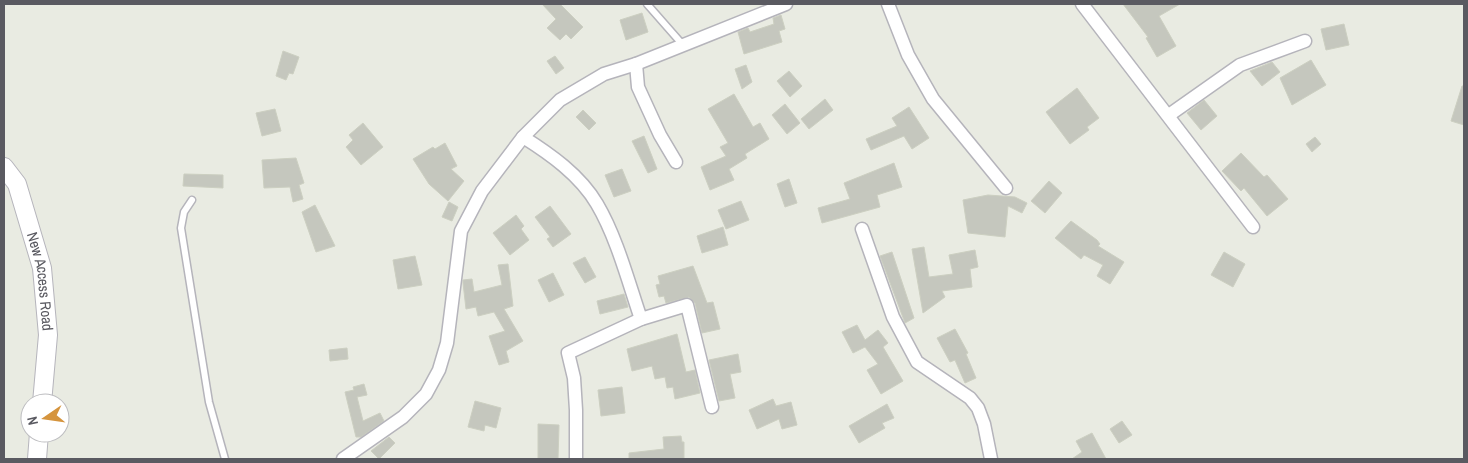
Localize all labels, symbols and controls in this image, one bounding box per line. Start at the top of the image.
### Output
street label: New Access Road [22,229,59,332]
north arrow [20,393,70,443]
text: N [23,415,42,427]

